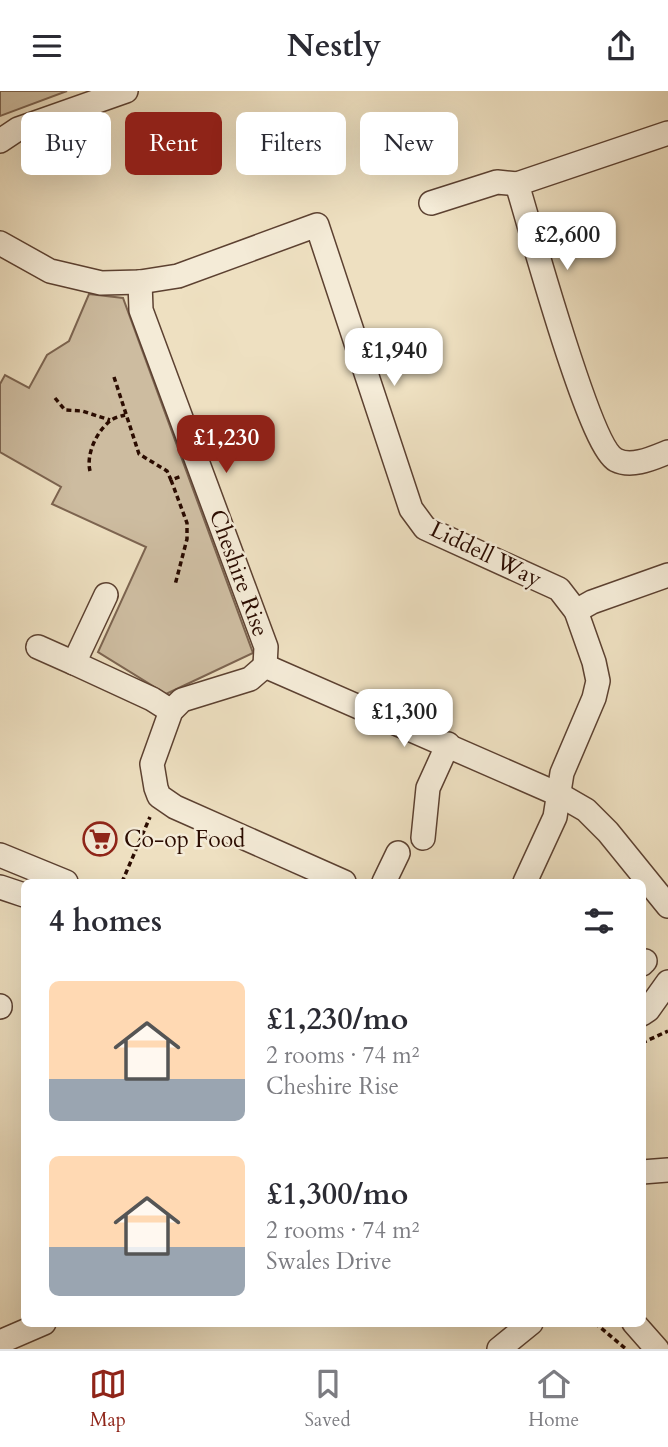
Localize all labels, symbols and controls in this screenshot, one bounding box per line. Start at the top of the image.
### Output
text: Nestly [287,24,381,68]
icon: menu [28,27,66,65]
icon: share [602,27,640,65]
chip: Buy [21,112,111,175]
chip: Rent [125,112,222,175]
chip: Filters [236,112,346,175]
chip: New [360,112,458,175]
pin: £2,600 [510,213,624,272]
text: £2,600 [534,219,600,250]
pin: £1,940 [337,329,451,388]
text: £1,940 [361,335,427,366]
pin: £1,230 [169,415,283,475]
text: £1,230 [193,422,259,453]
street label: Cheshire Rise [202,505,276,641]
street label: Liddell Way [425,514,547,594]
pin: £1,300 [347,689,461,749]
text: £1,300 [371,696,437,727]
supermarket icon: Co-op Food [81,820,119,858]
place label: Co-op Food [124,824,246,855]
text: 4 homes [49,901,162,942]
icon: filters [580,902,618,940]
text: £1,230/mo [266,999,408,1040]
icon: home [105,1009,189,1093]
text: 2 rooms · 74 m² [266,1040,419,1071]
text: Cheshire Rise [266,1071,399,1102]
text: £1,300/mo [266,1174,408,1215]
icon: home [105,1184,189,1268]
text: 2 rooms · 74 m² [266,1215,419,1246]
text: Swales Drive [266,1246,392,1277]
tab: Map [89,1365,127,1433]
tab: Saved [305,1365,351,1433]
tab: Home [528,1365,579,1433]

